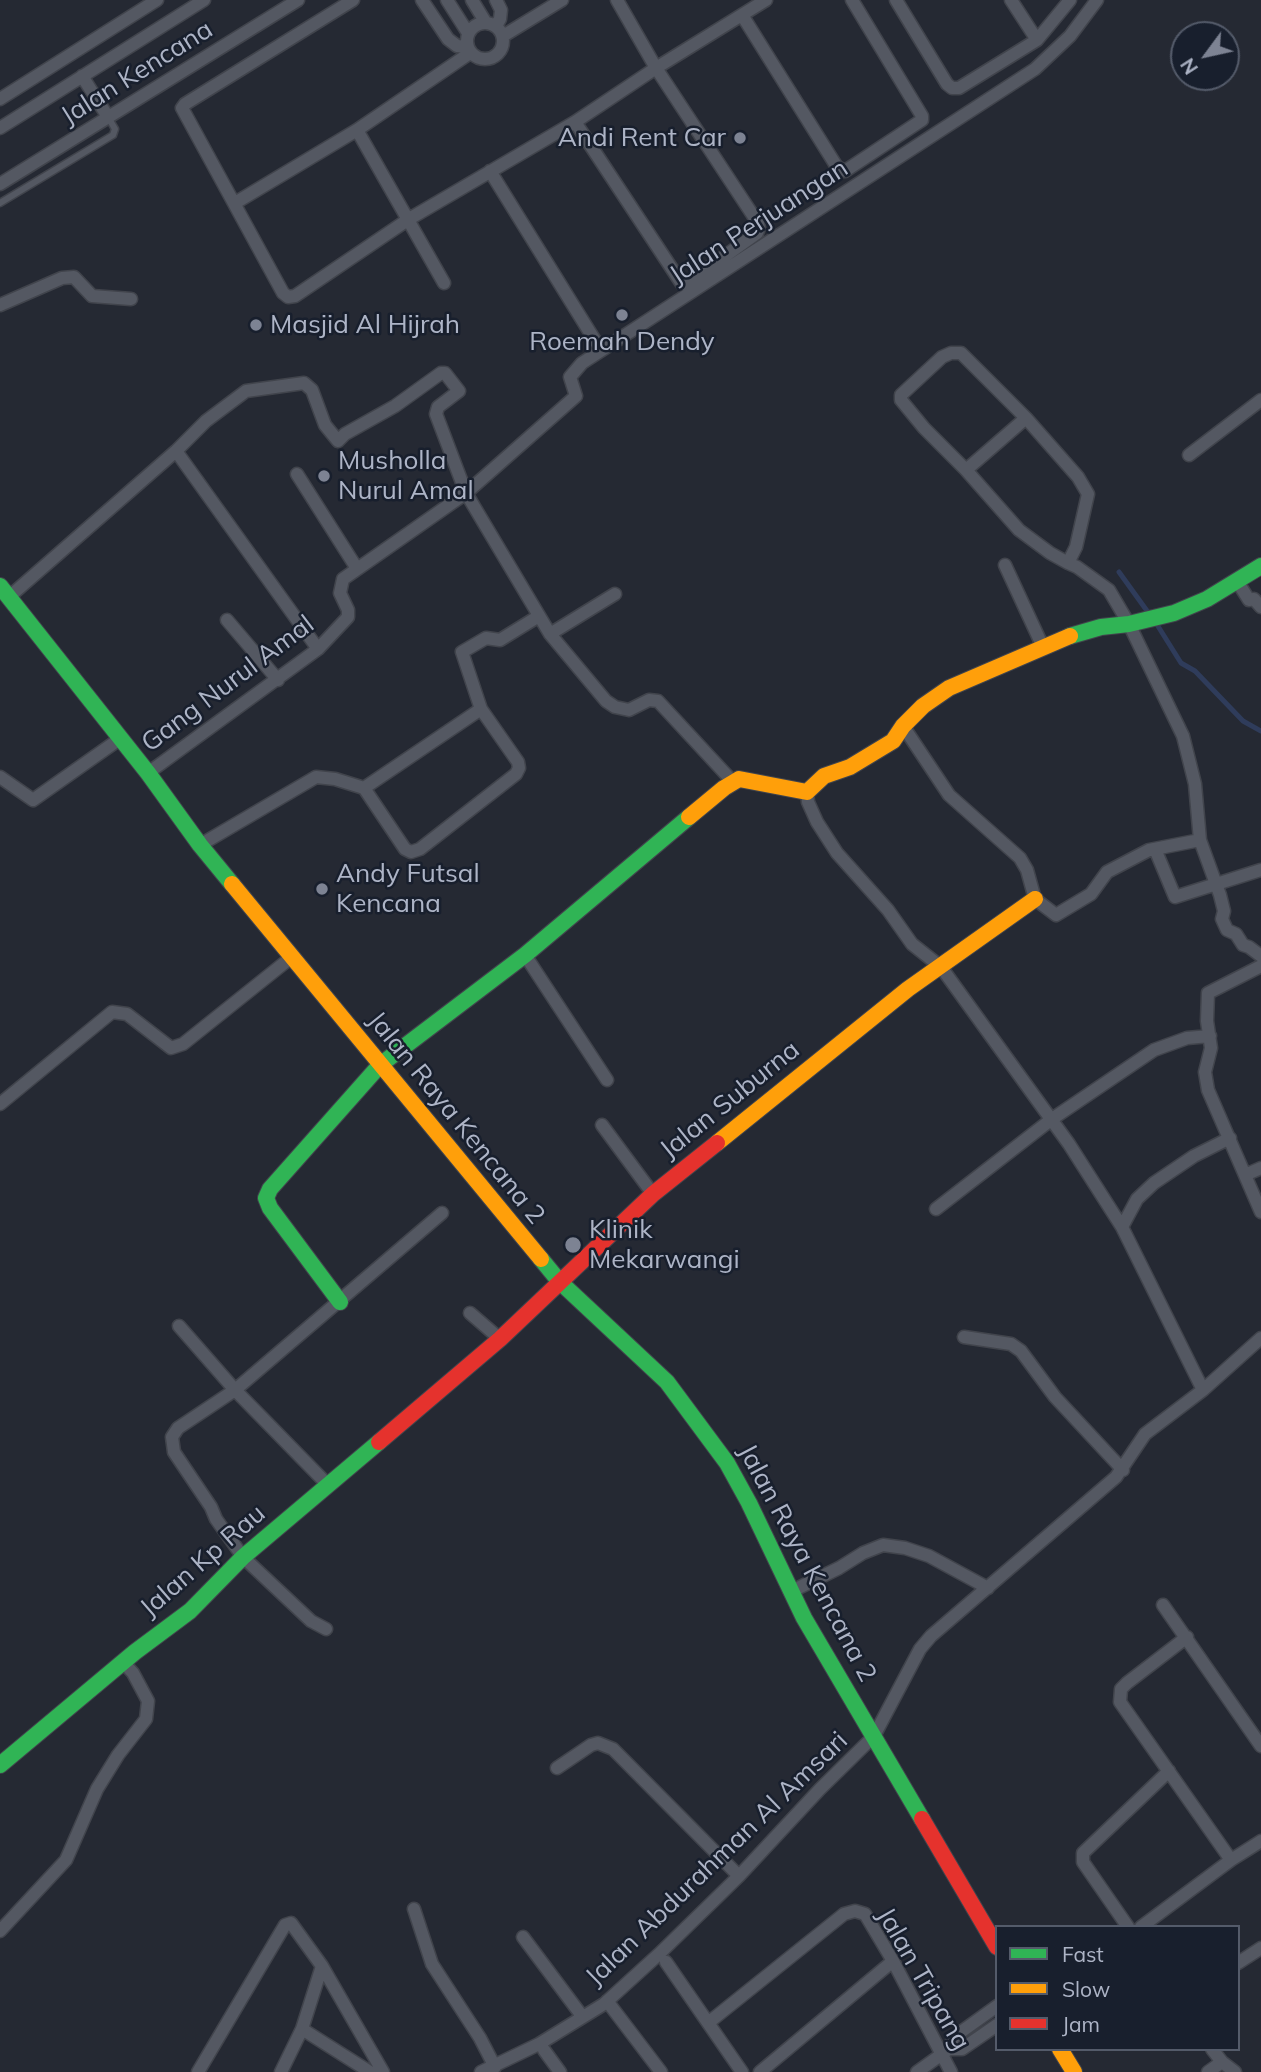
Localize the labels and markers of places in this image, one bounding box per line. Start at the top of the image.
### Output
place label: Andi Rent Car [558,122,726,154]
marker: Andi Rent Car [732,130,748,146]
marker: Roemah Dendy [614,307,630,323]
place label: Masjid Al Hijrah [270,309,460,341]
marker: Masjid Al Hijrah [248,317,264,333]
place label: Roemah Dendy [529,326,715,358]
place label: Musholla Nurul Amal [338,445,474,506]
marker: Musholla Nurul Amal [316,468,332,484]
place label: Andy Futsal Kencana [336,858,480,920]
marker: Andy Futsal Kencana [314,881,330,897]
place label: Klinik Mekarwangi [589,1214,740,1276]
marker: Klinik Mekarwangi [563,1235,583,1255]

